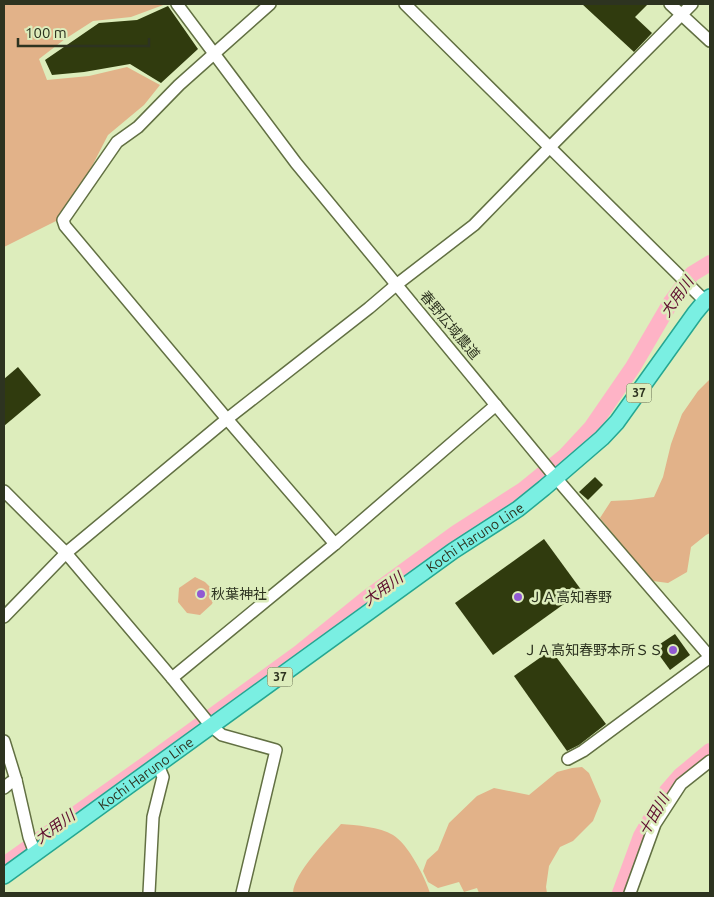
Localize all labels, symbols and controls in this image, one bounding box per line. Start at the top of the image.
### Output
scale bar [18,15,149,47]
text: 100 m [25,24,67,41]
water label: 大用川 [657,272,698,320]
street label: 春野広域農道 [417,288,483,362]
road number: 37 [626,383,652,402]
street label: Kochi Haruno Line [423,500,527,576]
water label: 大用川 [360,567,408,609]
place label: 秋葉神社 [211,586,267,602]
marker: 秋葉神社 [195,588,207,600]
place label: ＪＡ高知春野 [528,589,612,605]
marker: ＪＡ高知春野 [512,591,524,603]
place label: ＪＡ高知春野本所ＳＳ [523,642,663,658]
marker: ＪＡ高知春野本所ＳＳ [667,644,679,656]
road number: 37 [268,668,292,686]
street label: Kochi Haruno Line [95,734,196,813]
water label: 十田川 [635,789,673,838]
water label: 大用川 [32,805,80,847]

